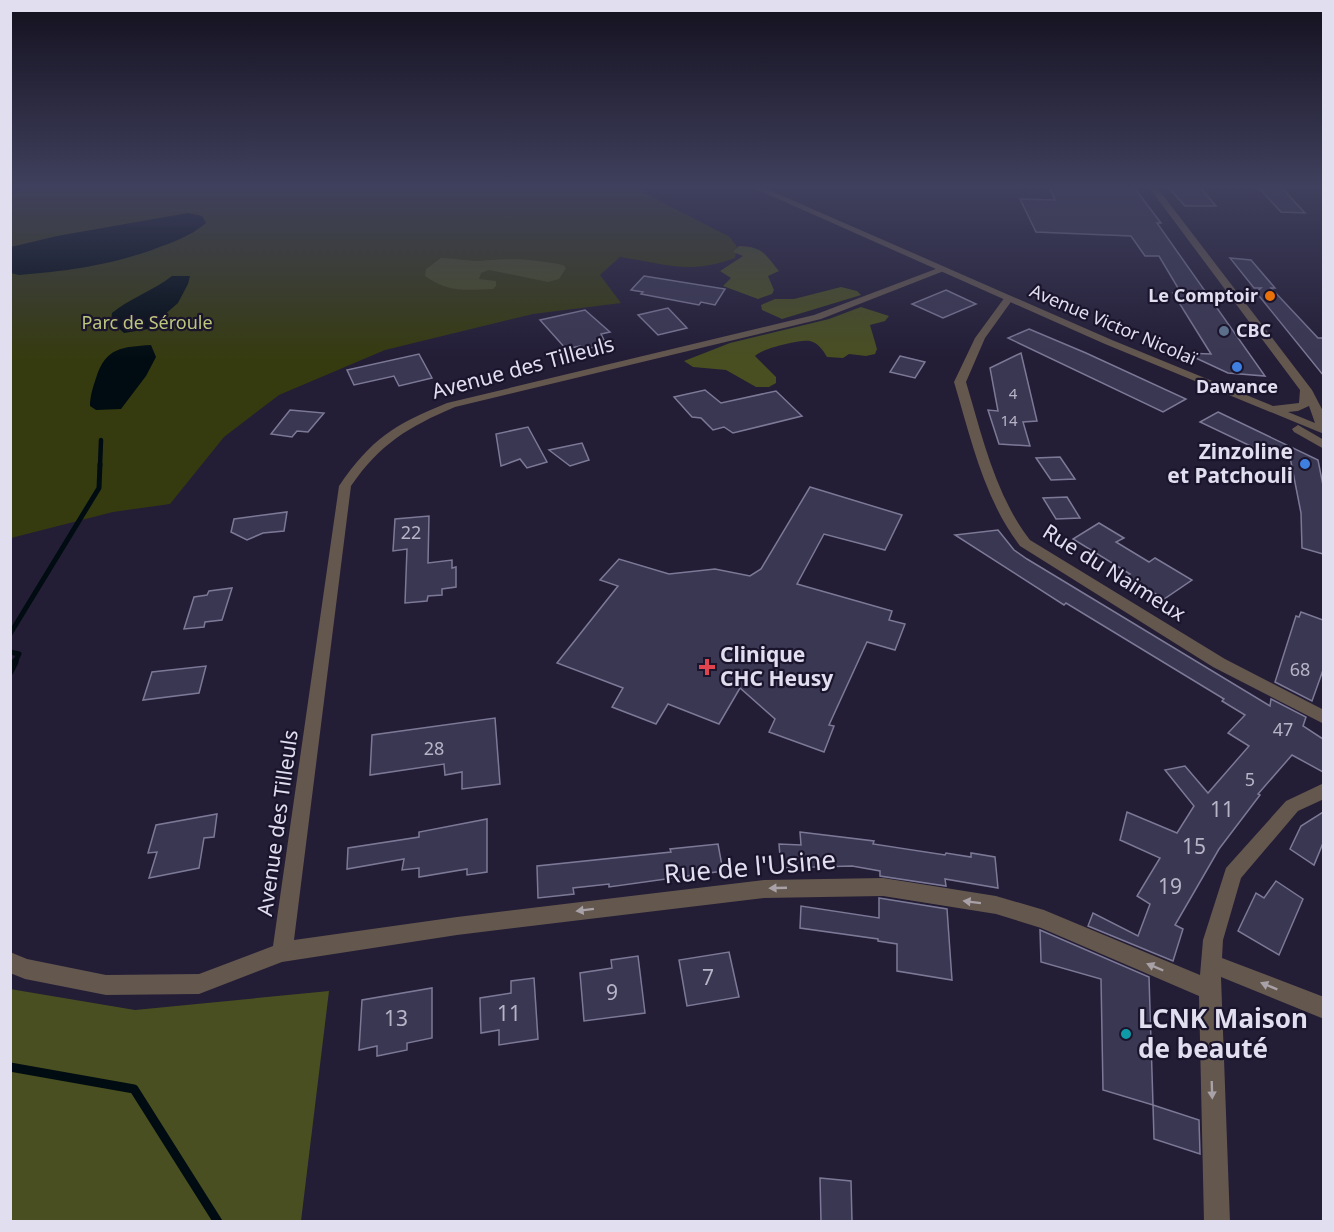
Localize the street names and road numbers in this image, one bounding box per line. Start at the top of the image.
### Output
street label: Avenue Victor Nicolaï [1026,278,1201,370]
street label: Avenue des Tilleuls [428,329,617,405]
street label: Rue du Naimeux [1038,517,1191,627]
street label: Avenue des Tilleuls [250,728,304,918]
street label: Rue de l'Usine [662,841,837,891]

